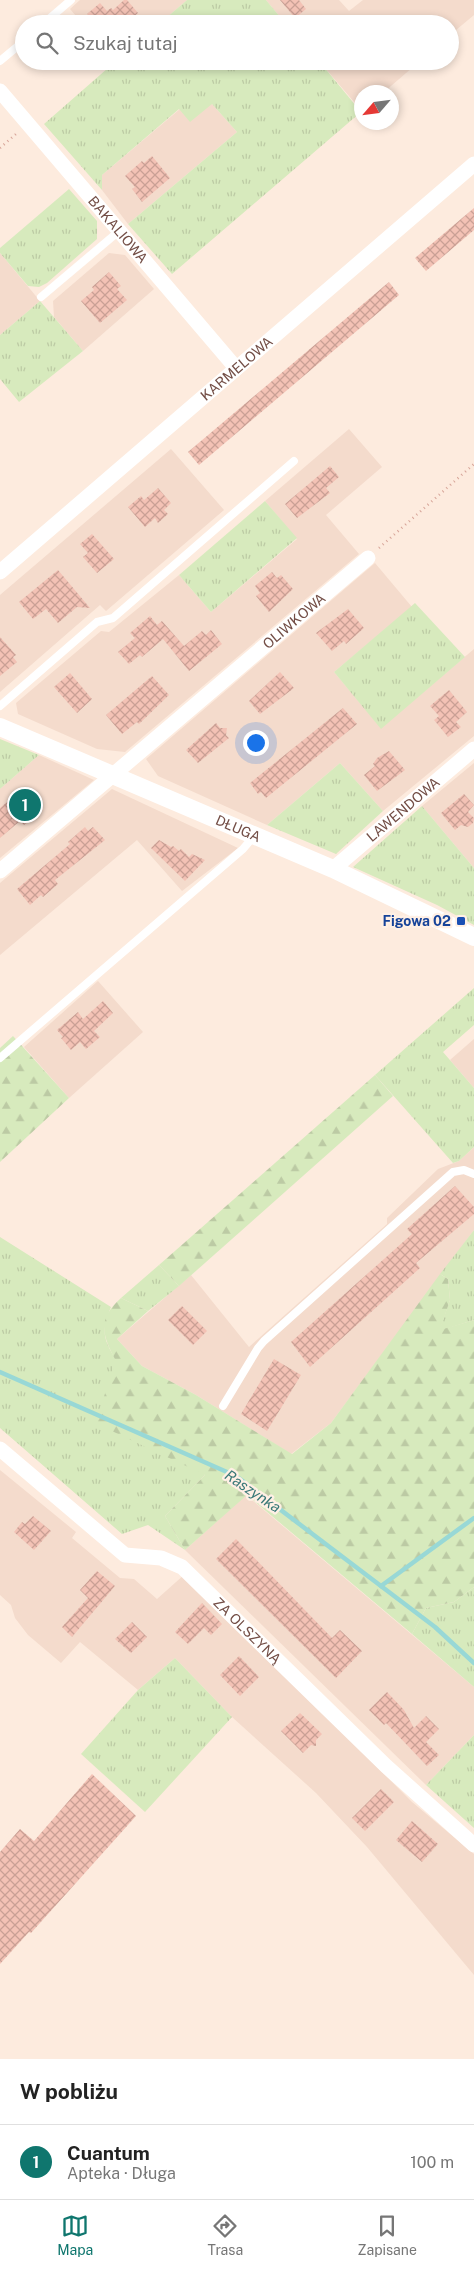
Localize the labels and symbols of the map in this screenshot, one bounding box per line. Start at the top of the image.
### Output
north arrow [354,85,399,130]
street label: BAKALIOWA [85,193,151,266]
street label: KARMELOWA [197,333,276,404]
street label: OLIWKOWA [260,590,329,652]
your location [243,730,269,756]
street label: LAWENDOWA [363,774,443,845]
pin: 1 [9,786,41,824]
street label: DŁUGA [213,812,263,845]
place label: Figowa 02 [382,913,451,929]
marker: Figowa 02 [455,915,467,927]
water label: Raszynka [222,1466,284,1516]
street label: ZA OLSZYNĄ [210,1594,284,1667]

